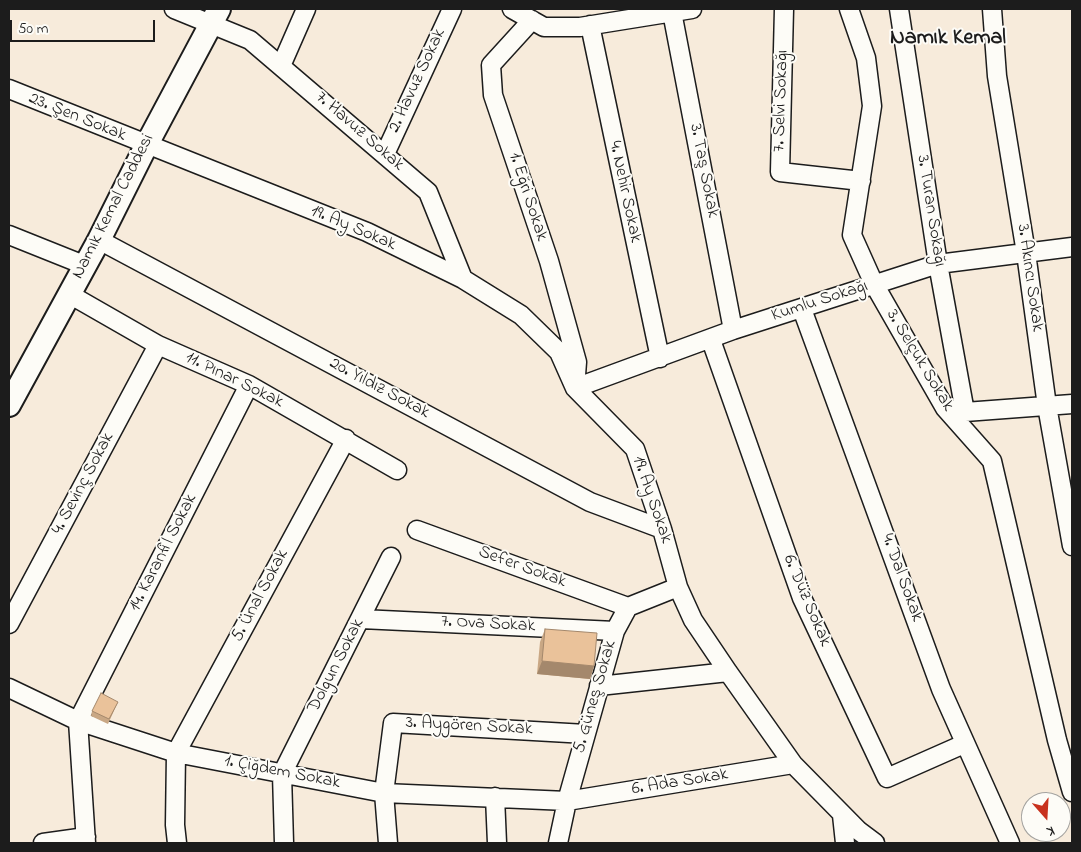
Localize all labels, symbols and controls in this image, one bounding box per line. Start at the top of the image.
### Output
scale bar [12,10,158,42]
text: 50 m [18,18,48,40]
street label: 2. Havuz Sokak [384,26,452,136]
district label: Namık Kemal [890,26,1006,52]
street label: 7. Selvi Sokağı [769,50,795,152]
street label: 7. Havuz Sokak [310,87,408,177]
street label: 23. Şen Sokak [25,89,129,147]
street label: 3. Taş Sokak [683,122,723,220]
street label: Namık Kemal Caddesi [68,131,160,283]
street label: 4. Nehir Sokak [603,139,645,245]
street label: 1. Eğri Sokak [503,150,551,244]
street label: 3. Turan Sokağı [910,153,950,269]
street label: 19. Ay Sokak [307,201,399,257]
street label: 3. Akıncı Sokak [1011,223,1047,333]
street label: Kumlu Sokağı [769,276,871,328]
street label: 3. Selçuk Sokak [880,306,958,416]
street label: 11. Pınar Sokak [181,348,287,414]
street label: 20. Yıldız Sokak [325,353,433,425]
street label: 4. Sevinç Sokak [48,429,120,539]
street label: 19. Ay Sokak [626,454,676,546]
street label: 14. Karanfil Sokak [125,491,203,615]
street label: 4. Dal Sokak [875,531,927,625]
street label: Sefer Sokak [475,542,569,594]
street label: 5. Ünal Sokak [228,546,294,646]
street label: 6. Düz Sokak [777,552,835,650]
street label: 7. Ova Sokak [440,612,536,638]
street label: Dolgun Sokak [304,615,370,717]
street label: 5. Güneş Sokak [570,638,622,756]
street label: 3. Aygören Sokak [405,713,533,741]
street label: 1. Çiğdem Sokak [222,751,342,795]
street label: 6. Ada Sokak [630,765,730,801]
north arrow [1021,792,1071,842]
text: K [1044,820,1057,842]

